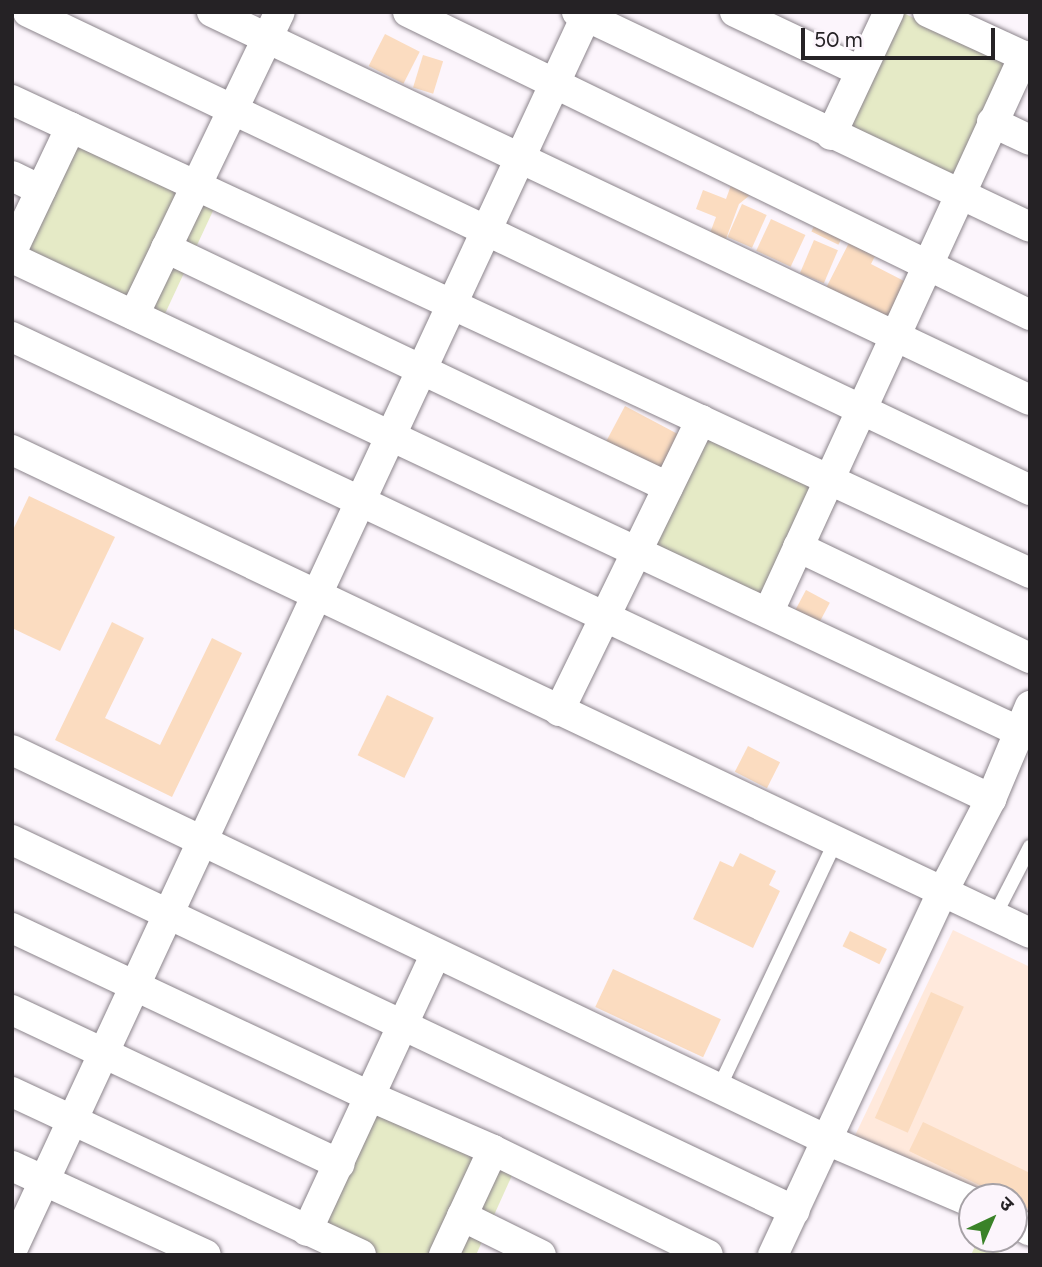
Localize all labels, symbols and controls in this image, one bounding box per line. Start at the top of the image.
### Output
scale bar [804,14,998,58]
text: 50 m [814,27,863,52]
north arrow [958,1183,1028,1253]
text: उ [995,1192,1019,1216]

